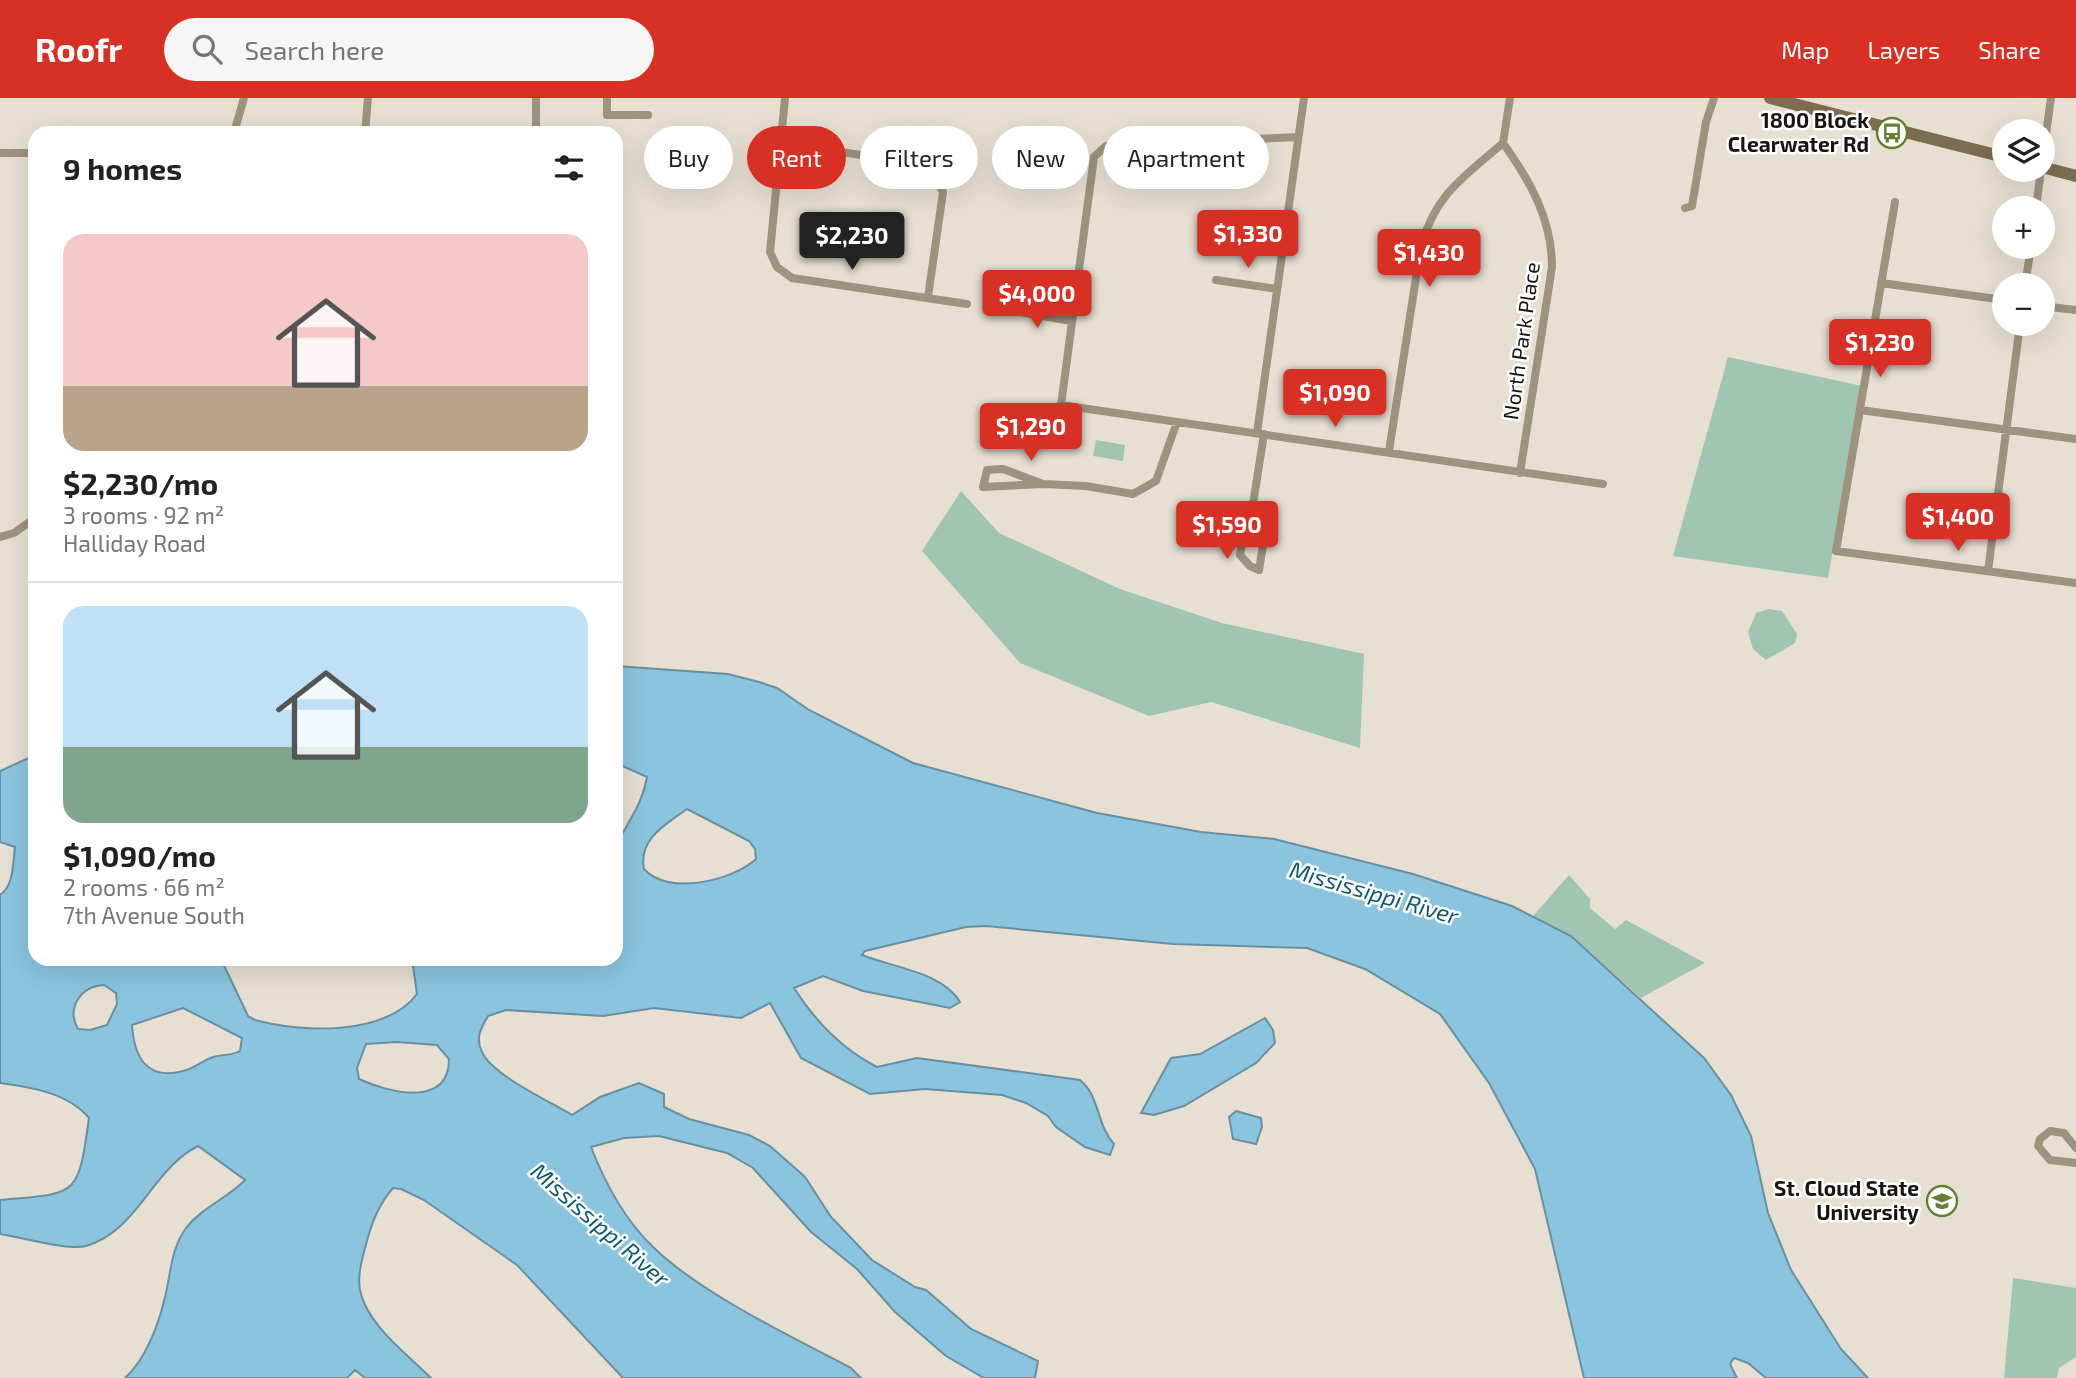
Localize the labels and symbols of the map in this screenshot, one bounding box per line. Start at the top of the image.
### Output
place label: 1800 Block Clearwater Rd [1728,107,1869,156]
bus stop icon: 1800 Block Clearwater Rd [1875,116,1909,150]
pin: $1,330 [1191,211,1305,270]
pin: $2,230 [795,212,909,272]
pin: $1,430 [1372,230,1486,289]
street label: North Park Place [1497,260,1544,421]
pin: $4,000 [980,271,1094,330]
pin: $1,230 [1823,320,1937,379]
pin: $1,090 [1278,370,1392,429]
pin: $1,290 [974,404,1088,463]
pin: $1,400 [1901,494,2015,553]
pin: $1,590 [1170,502,1284,561]
water label: Mississippi River [1287,855,1463,930]
water label: Mississippi River [526,1156,676,1293]
place label: St. Cloud State University [1774,1175,1919,1225]
school or university icon: St. Cloud State University [1925,1184,1959,1218]

